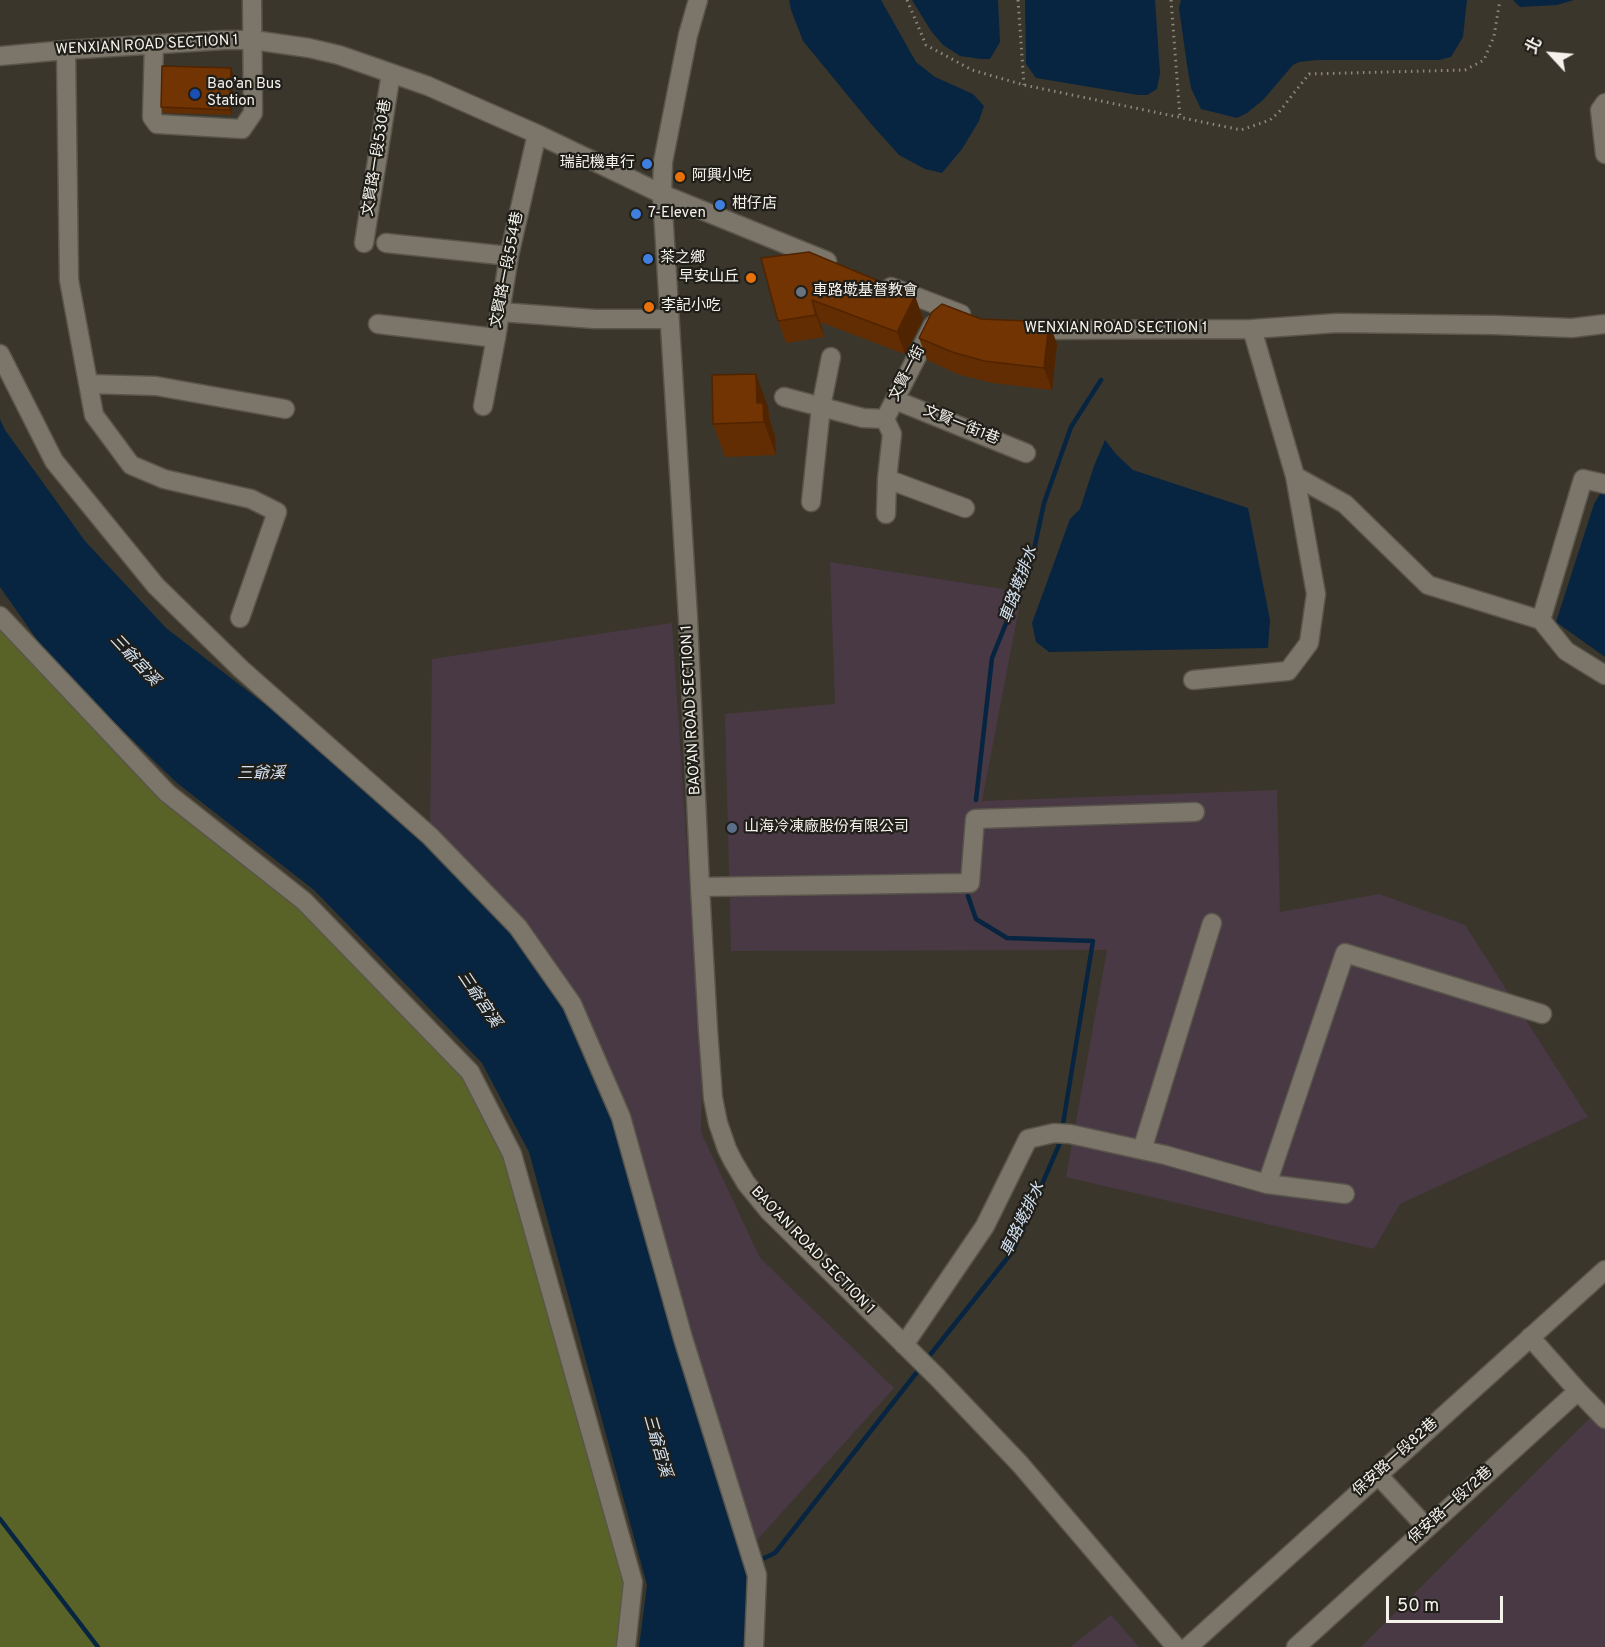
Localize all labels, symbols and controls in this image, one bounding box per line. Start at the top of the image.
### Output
north arrow [1521,24,1581,84]
street label: WENXIAN ROAD SECTION 1 [55,32,239,60]
text: 北 [1522,35,1547,58]
place label: Bao’an Bus Station [207,76,281,111]
marker: Bao’an Bus Station [188,87,202,101]
street label: 文賢路一段530巷 [360,98,396,218]
place label: 瑞記機車行 [560,155,635,173]
marker: 瑞記機車行 [640,157,654,171]
place label: 阿興小吃 [692,168,752,186]
marker: 阿興小吃 [673,170,687,184]
place label: 柑仔店 [732,196,777,214]
marker: 柑仔店 [713,198,727,212]
place label: 7-Eleven [648,205,706,223]
marker: 7-Eleven [629,207,643,221]
street label: 文賢路一段554巷 [488,210,528,330]
place label: 茶之鄉 [660,250,705,268]
marker: 茶之鄉 [641,252,655,266]
place label: 早安山丘 [679,269,739,287]
marker: 早安山丘 [744,271,758,285]
place label: 車路墘基督教會 [813,283,918,301]
marker: 車路墘基督教會 [794,285,808,299]
place label: 李記小吃 [661,298,721,316]
marker: 李記小吃 [642,300,656,314]
street label: WENXIAN ROAD SECTION 1 [1024,320,1208,338]
street label: 文賢一街 [886,343,930,405]
street label: 文賢一街1巷 [920,403,1002,449]
water label: 車路墘排水 [997,544,1043,626]
street label: BAO’AN ROAD SECTION 1 [679,624,705,796]
water label: 三爺宮溪 [105,631,163,691]
water label: 三爺溪 [237,765,285,785]
place label: 山海冷凍廠股份有限公司 [744,819,909,837]
marker: 山海冷凍廠股份有限公司 [725,821,739,835]
water label: 三爺宮溪 [452,968,504,1032]
water label: 車路墘排水 [998,1180,1050,1260]
street label: BAO’AN ROAD SECTION 1 [746,1183,878,1319]
water label: 三爺宮溪 [638,1413,674,1479]
street label: 保安路一段82巷 [1350,1415,1442,1501]
street label: 保安路一段72巷 [1405,1464,1497,1548]
scale bar [1389,1584,1506,1622]
text: 50 m [1397,1595,1439,1618]

